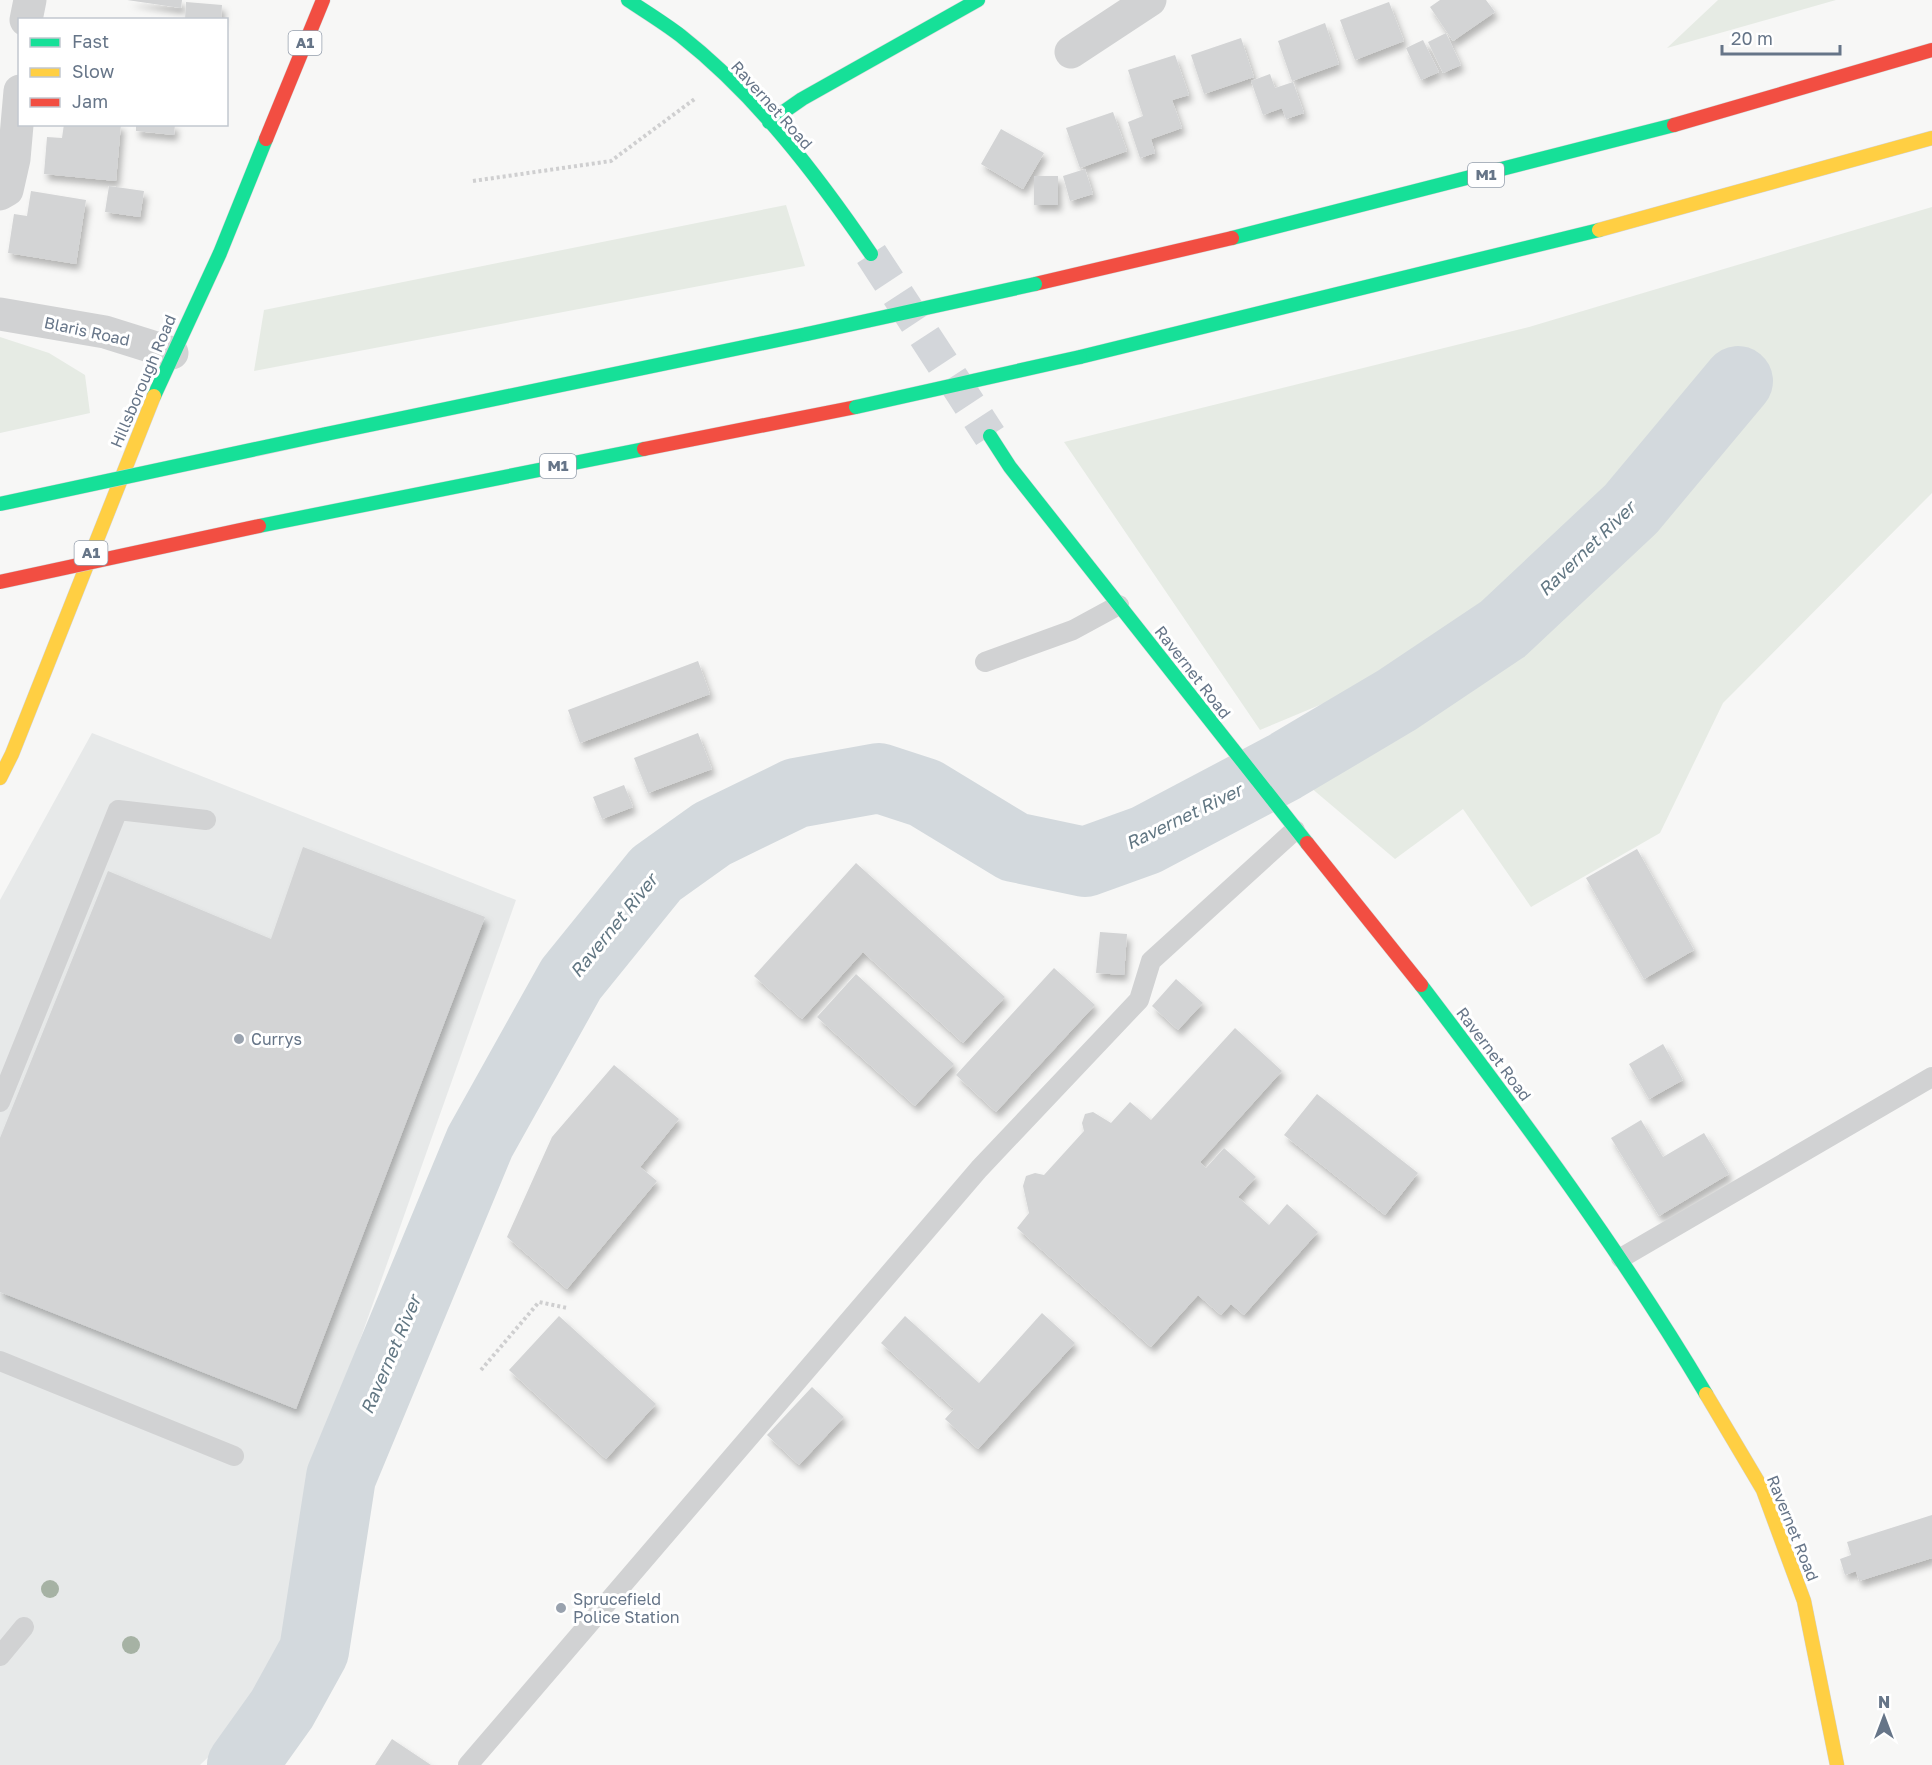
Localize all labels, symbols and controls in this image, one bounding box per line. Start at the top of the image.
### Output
legend [18,18,228,126]
scale bar [1722,18,1840,56]
text: 20 m [1731,27,1773,49]
text: Fast [72,30,109,52]
road number: A1 [288,31,322,55]
street label: Ravernet Road [727,57,817,153]
text: Slow [72,60,115,82]
text: Jam [72,90,108,112]
road number: M1 [1468,163,1504,187]
street label: Hillsborough Road [106,311,180,451]
street label: Blaris Road [42,312,132,350]
road number: M1 [540,454,576,478]
water label: Ravernet River [1533,494,1642,600]
road number: A1 [74,541,107,565]
street label: Ravernet Road [1151,622,1235,722]
water label: Ravernet River [1122,777,1248,854]
water label: Ravernet River [565,867,663,981]
street label: Ravernet Road [1452,1003,1536,1105]
place label: Currys [251,1029,302,1049]
marker: Currys [232,1032,246,1046]
water label: Ravernet River [355,1289,426,1417]
street label: Ravernet Road [1763,1472,1823,1584]
place label: Sprucefield Police Station [573,1589,680,1627]
marker: Sprucefield Police Station [554,1601,568,1615]
north arrow [1854,1687,1914,1747]
text: N [1878,1692,1890,1712]

